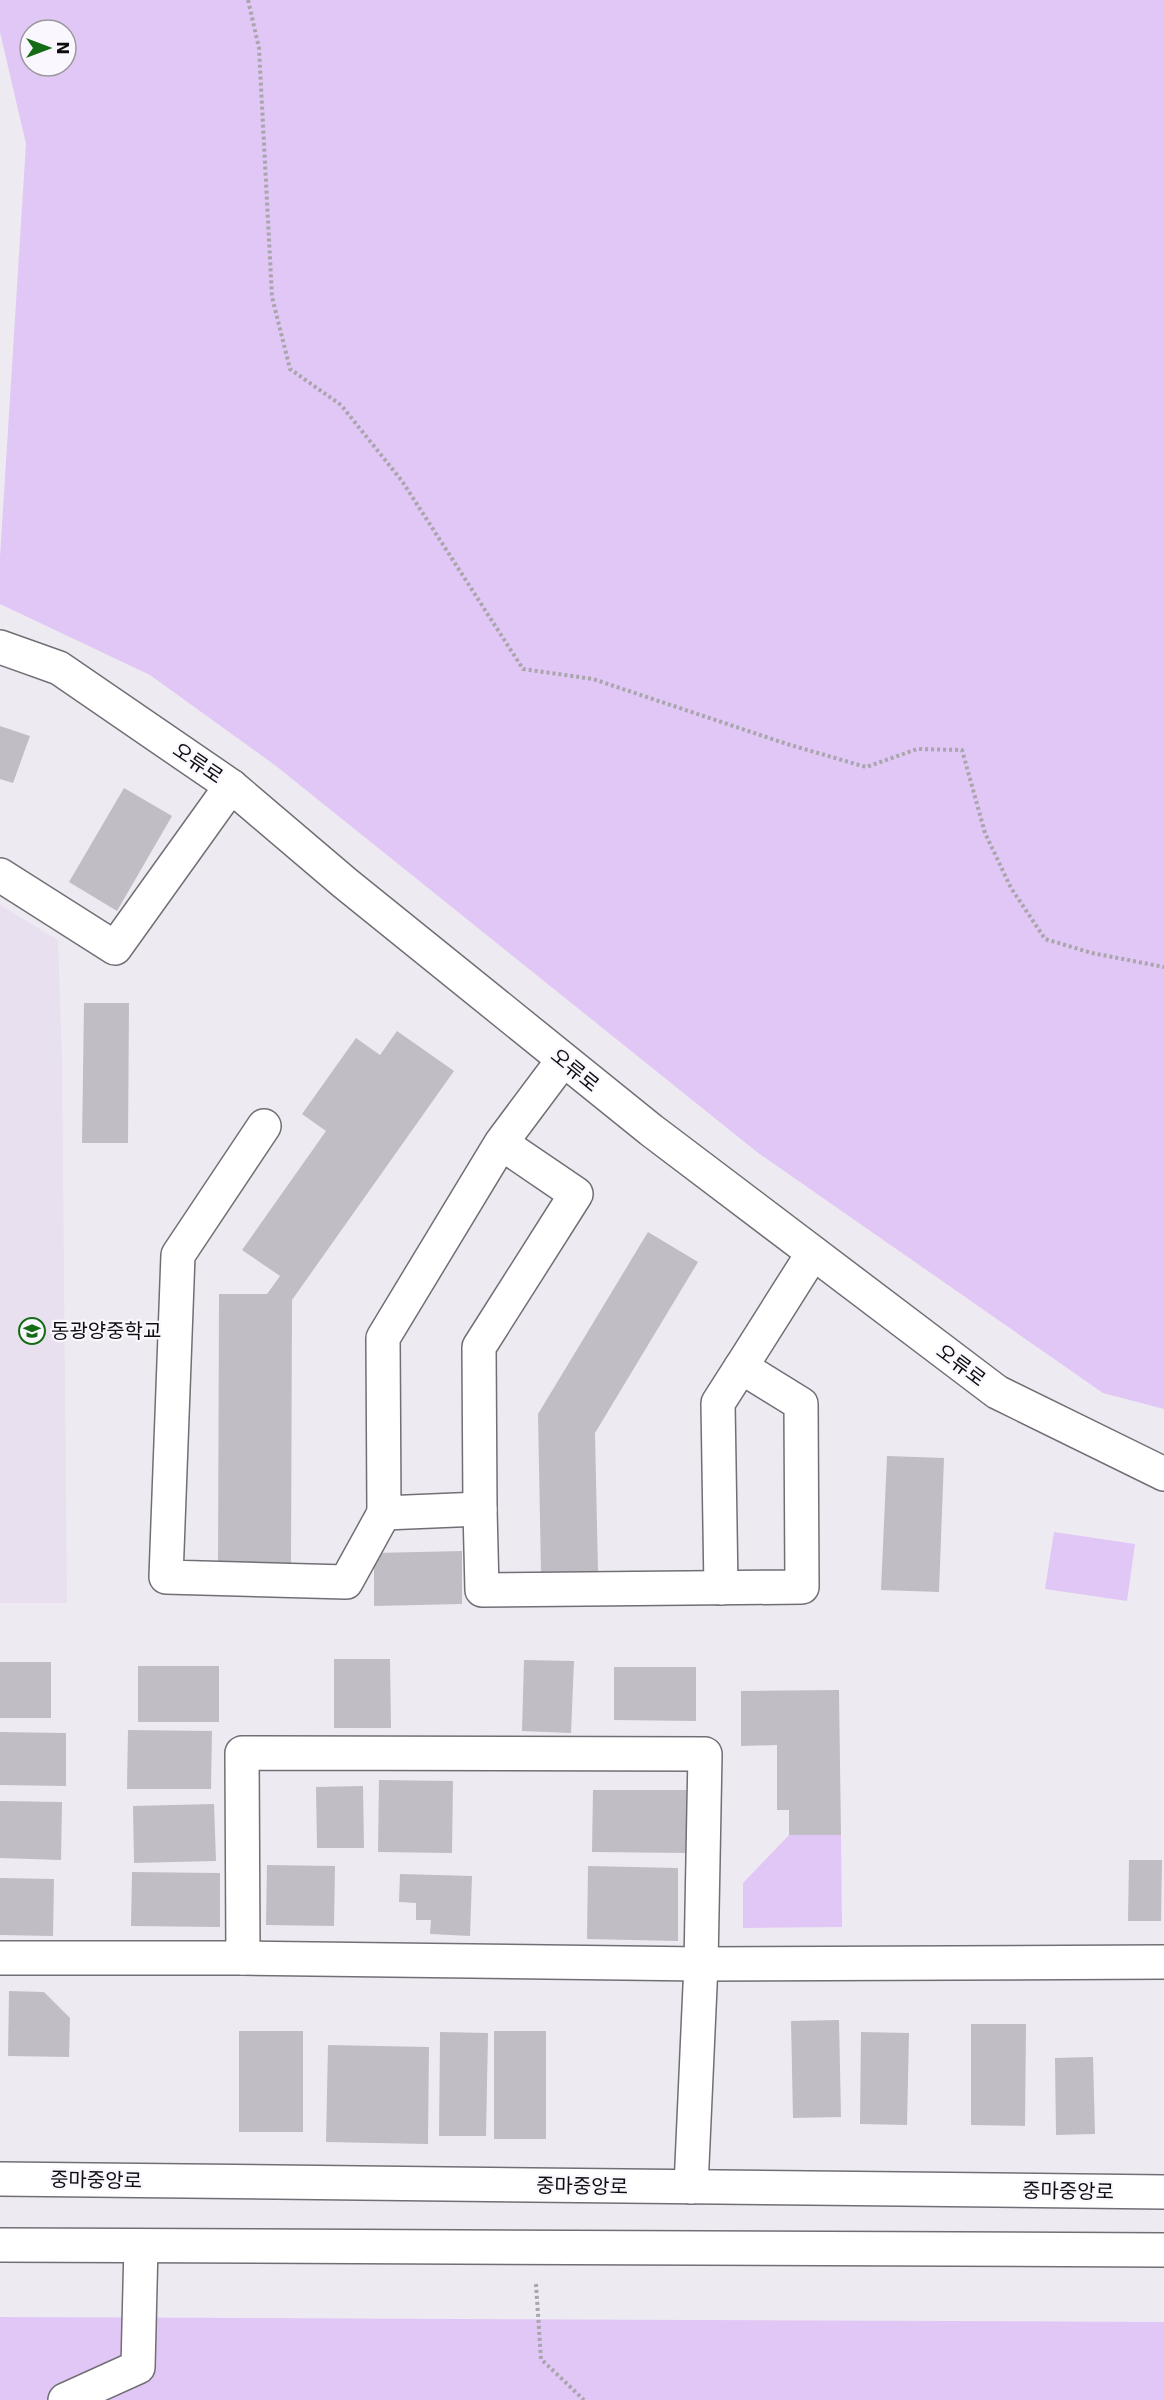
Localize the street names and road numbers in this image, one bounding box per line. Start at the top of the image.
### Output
street label: 오류로 [168,738,228,788]
street label: 오류로 [546,1043,604,1097]
street label: 오류로 [932,1339,990,1391]
street label: 중마중앙로 [50,2167,142,2193]
street label: 중마중앙로 [536,2173,628,2199]
street label: 중마중앙로 [1022,2178,1114,2204]

